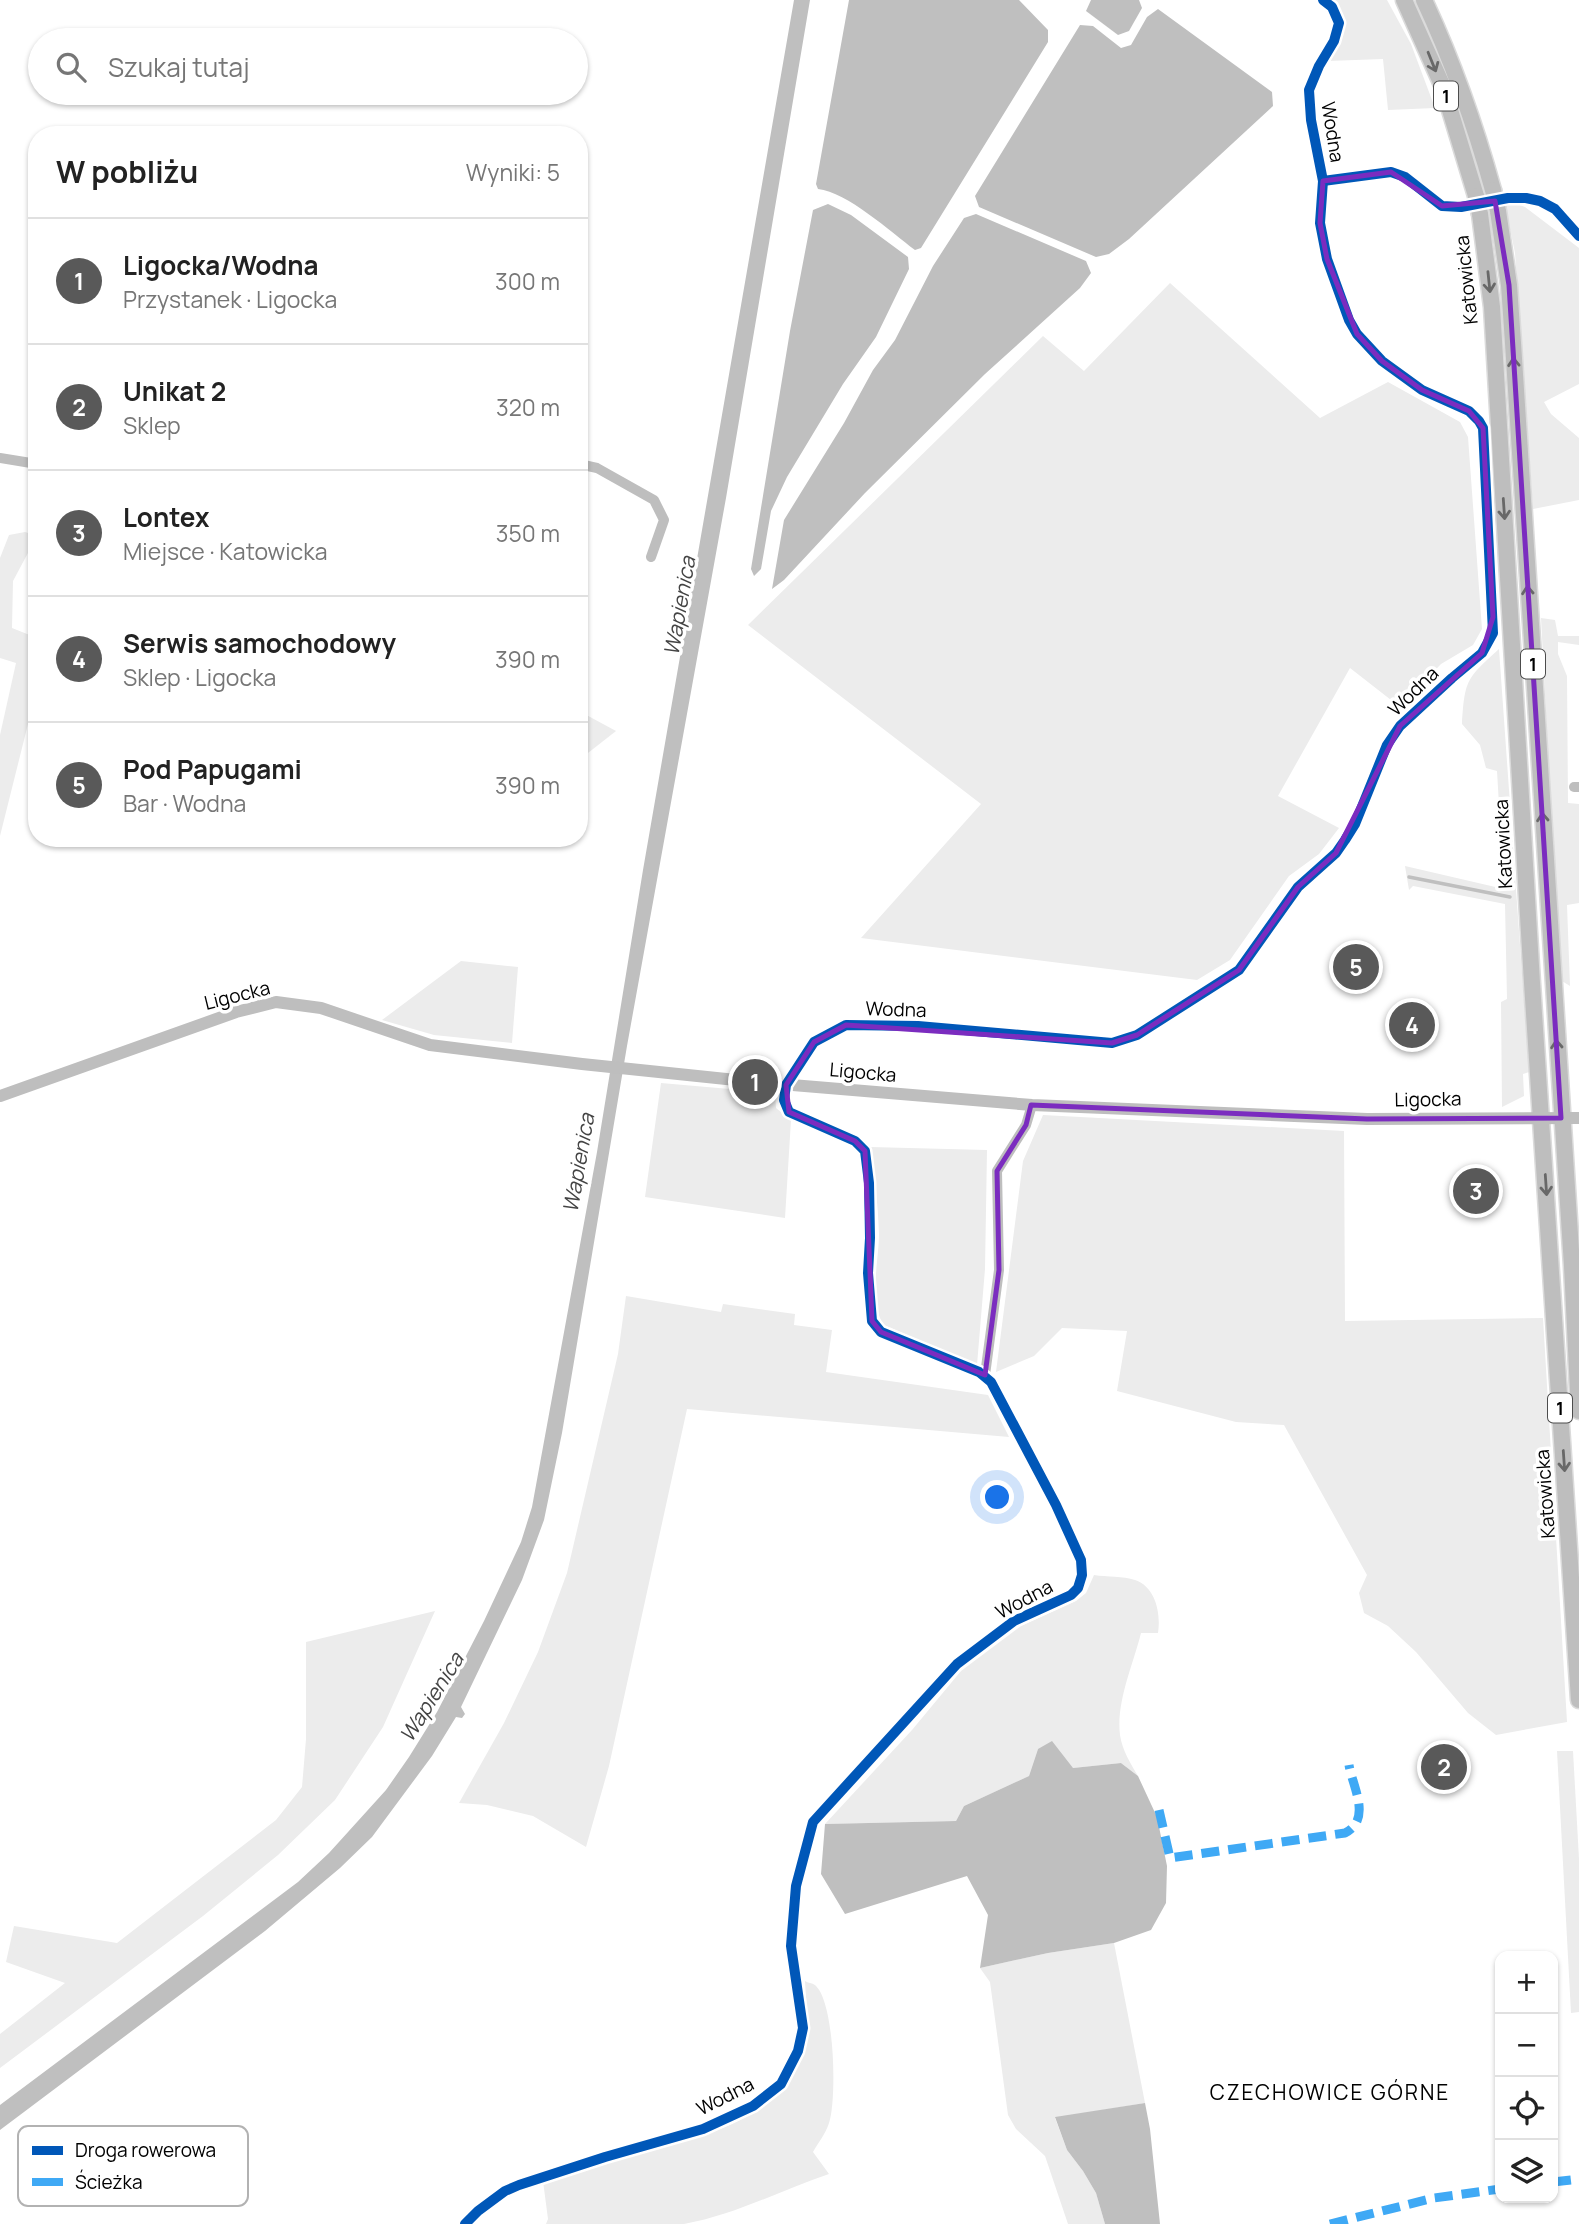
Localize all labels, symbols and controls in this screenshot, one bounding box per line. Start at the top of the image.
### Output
search box [28,28,588,105]
icon: search [52,48,90,86]
text: Szukaj tutaj [108,49,250,85]
one-way arrow [1427,51,1440,72]
road number: 1 [1434,82,1458,110]
street label: Wodna [1315,100,1351,164]
text: W pobliżu [56,151,198,192]
text: Wyniki: 5 [466,156,560,188]
street label: Katowicka [1448,234,1484,326]
text: Ligocka/Wodna [123,247,319,283]
text: 1 [74,265,84,297]
text: 300 m [495,265,560,297]
one-way arrow [1483,270,1496,293]
text: Przystanek · Ligocka [123,283,337,315]
one-way arrow [1507,358,1520,380]
text: Unikat 2 [123,373,226,409]
text: 2 [72,391,86,423]
text: 320 m [496,391,560,423]
text: Sklep [123,409,181,441]
one-way arrow [1498,497,1511,520]
text: Lontex [123,499,209,535]
text: 3 [72,517,86,549]
text: 350 m [496,517,560,549]
text: Miejsce · Katowicka [123,535,327,567]
water label: Wapienica [657,553,702,658]
one-way arrow [1521,585,1534,607]
text: Serwis samochodowy [123,625,396,661]
text: 4 [72,643,86,675]
text: 390 m [495,643,560,675]
road number: 1 [1521,650,1545,678]
street label: Wodna [1382,660,1444,722]
text: Sklep · Ligocka [123,661,276,693]
text: Pod Papugami [123,751,302,787]
text: 5 [72,769,86,801]
text: 390 m [495,769,560,801]
text: Bar · Wodna [123,787,246,819]
street label: Katowicka [1488,799,1518,889]
one-way arrow [1536,811,1549,834]
pin: 5 [1333,941,1379,993]
street label: Ligocka [201,974,273,1016]
street label: Wodna [865,995,927,1023]
pin: 4 [1389,999,1435,1051]
one-way arrow [1550,1039,1563,1061]
pin: 1 [732,1056,778,1108]
street label: Ligocka [828,1056,898,1088]
street label: Ligocka [1394,1085,1462,1113]
water label: Wapienica [556,1110,601,1215]
pin: 3 [1453,1165,1499,1217]
one-way arrow [1540,1173,1553,1196]
road number: 1 [1548,1394,1572,1422]
street label: Katowicka [1529,1448,1561,1540]
one-way arrow [1558,1449,1571,1472]
your location [980,1480,1014,1514]
street label: Wodna [991,1573,1057,1625]
water label: Wapienica [393,1646,470,1747]
pin: 2 [1421,1741,1467,1793]
map controls [1495,1951,1558,2203]
button: + [1495,1951,1558,2014]
button: − [1495,2014,1558,2077]
street label: Wodna [692,2071,758,2121]
button: locate [1495,2077,1558,2140]
district label: CZECHOWICE GÓRNE [1210,2078,1450,2106]
legend [18,2126,248,2206]
text: Droga rowerowa [75,2137,216,2163]
button: layers [1495,2140,1558,2203]
text: Ścieżka [75,2169,143,2195]

